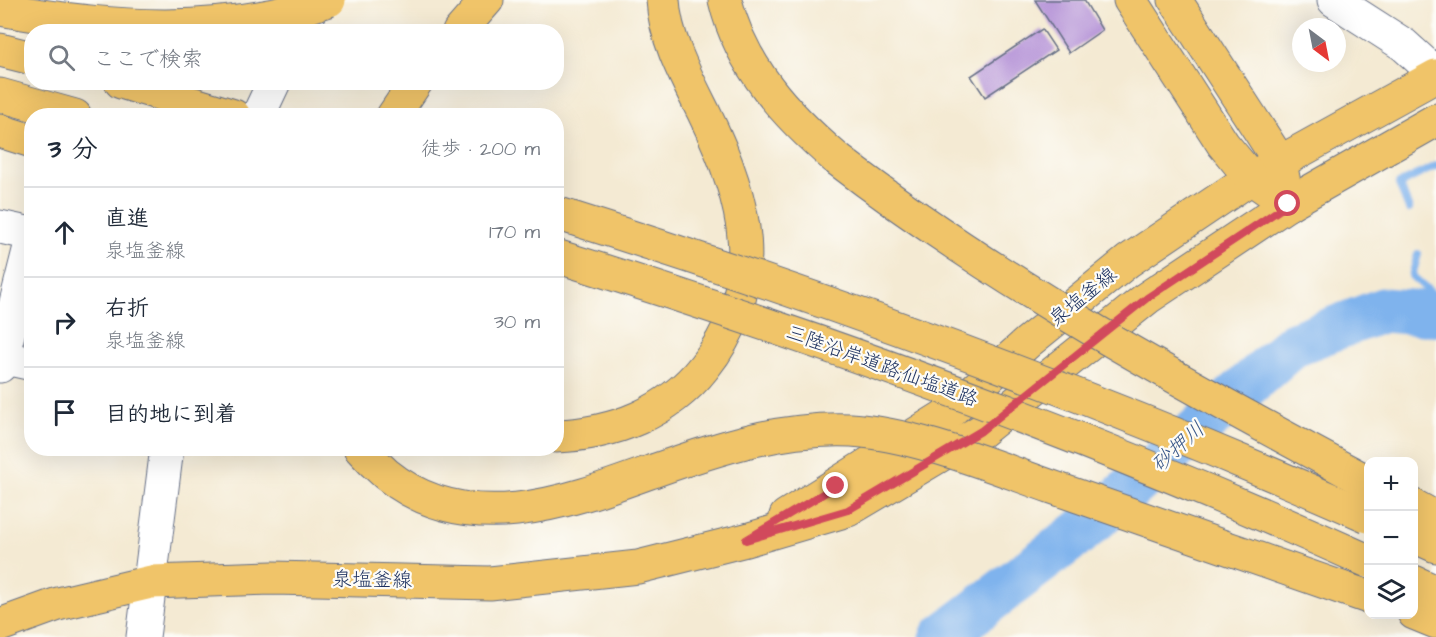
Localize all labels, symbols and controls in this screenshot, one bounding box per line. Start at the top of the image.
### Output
north arrow [1292,18,1346,72]
search box [24,24,564,90]
icon: search [45,41,78,74]
text: ここで検索 [93,44,203,75]
text: 3 分 [48,131,98,167]
text: 徒歩 · 200 m [421,135,540,163]
route start [1274,190,1300,216]
text: 直進 [105,203,149,234]
icon: ahead [48,216,81,249]
text: 170 m [489,218,540,246]
text: 泉塩釜線 [105,237,185,265]
street label: 泉塩釜線 [1043,261,1123,333]
text: 右折 [105,293,149,324]
icon: right [48,306,81,339]
text: 30 m [494,308,540,336]
street label: 三陸沿岸道路;仙塩道路 [782,318,982,414]
text: 泉塩釜線 [105,327,185,355]
icon: arrive [48,396,81,429]
text: 目的地に到着 [105,399,237,430]
water label: 砂押川 [1145,415,1211,479]
map controls [1364,457,1418,619]
button: + [1364,457,1418,511]
route end [822,472,848,498]
button: − [1364,511,1418,565]
street label: 泉塩釜線 [332,565,412,595]
button: layers [1364,565,1418,619]

